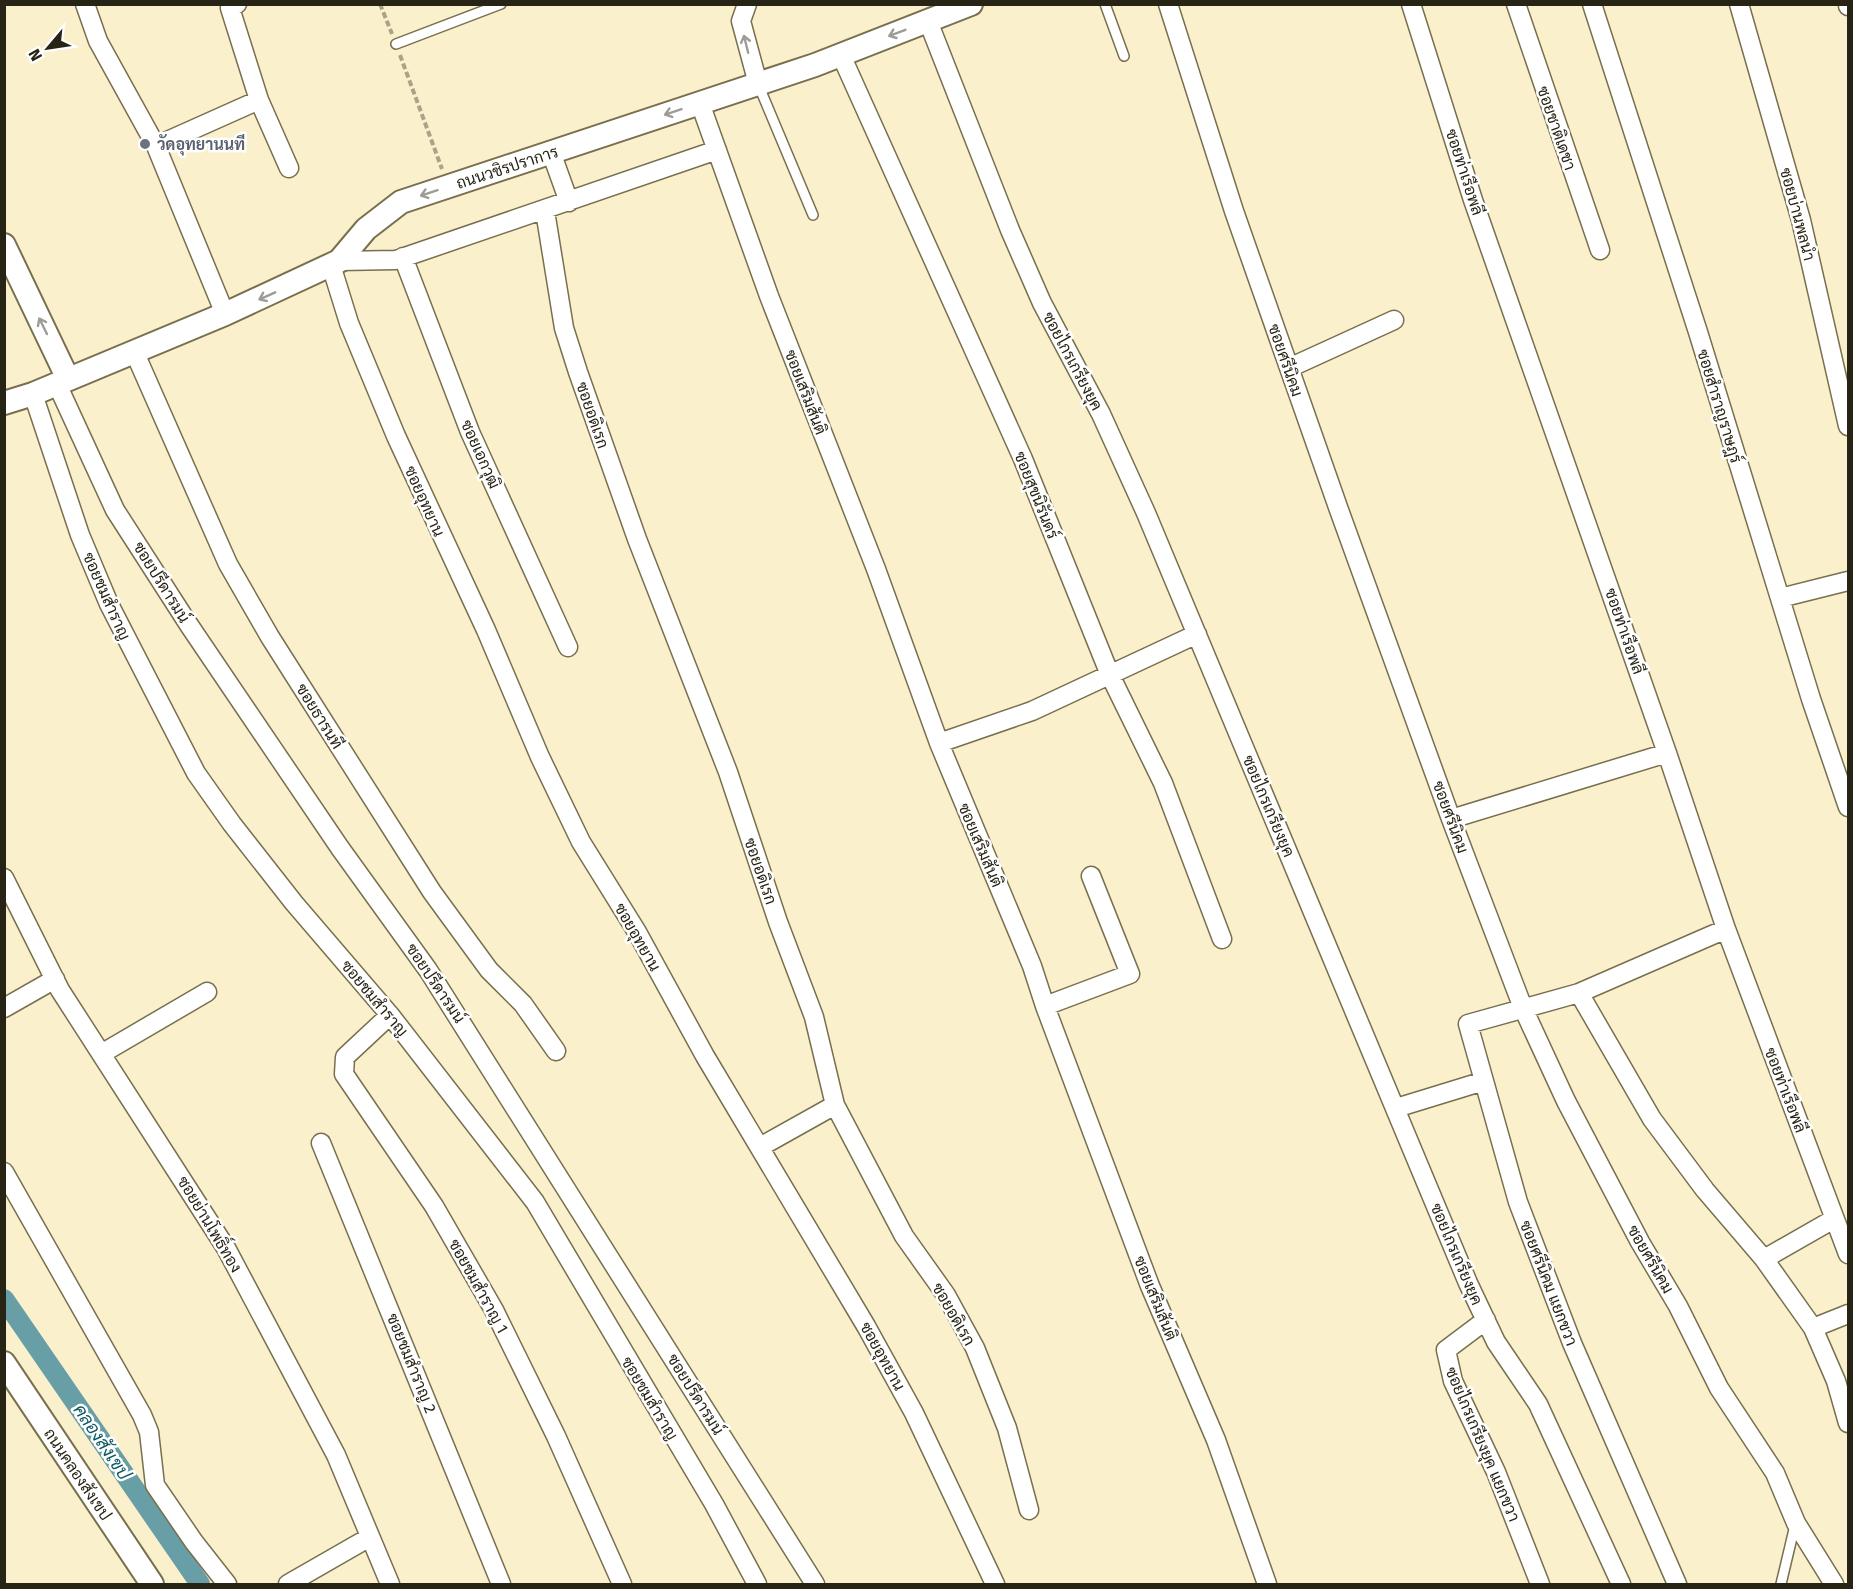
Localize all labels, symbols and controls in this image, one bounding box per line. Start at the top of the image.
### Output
north arrow [18,18,78,78]
one-way arrow [888,28,907,39]
one-way arrow [739,35,751,54]
text: N [24,46,46,64]
street label: ซอยชาติเดชา [1533,84,1580,173]
one-way arrow [665,107,683,118]
street label: ซอยท่าเรือพลี [1442,126,1489,218]
place label: วัดอุทยานนที [157,134,245,156]
marker: วัดอุทยานนที [138,137,152,151]
street label: ถนนวชิรปราการ [454,142,561,193]
street label: ซอยบ่านพลนำ [1776,165,1820,263]
one-way arrow [420,188,439,199]
one-way arrow [258,291,276,302]
street label: ซอยไกรเกรียงยุค [1037,308,1108,415]
one-way arrow [37,318,49,336]
street label: ซอยศรีนิคม [1264,321,1309,399]
street label: ซอยสำราญราษฎร์ [1692,346,1749,466]
street label: ซอยเสริมสันติ [781,347,831,437]
street label: ซอยอดิเรก [572,379,613,451]
street label: ซอยเอกวุฒิ [455,417,504,492]
street label: ซอยสุขนิรันดร์ [1009,448,1066,543]
street label: ซอยอุทยาน [399,463,449,540]
street label: ซอยปรีดารมน์ [129,537,196,626]
street label: ซอยชมสำราญ [79,550,134,643]
street label: ซอยท่าเรือพลี [1601,585,1650,677]
street label: ซอยธารนที [292,679,349,752]
street label: ซอยไกรเกรียงยุค [1237,752,1300,861]
street label: ซอยศรีนิคม [1429,778,1474,856]
street label: ซอยเสริมสันติ [954,800,1008,890]
street label: ซอยอดิเรก [740,835,781,907]
street label: ซอยอุทยาน [609,900,665,976]
street label: ซอยปรีดารมน์ [402,938,472,1027]
street label: ซอยชมสำราญ [337,956,412,1040]
street label: ซอยท่าเรือพลี [1761,1044,1812,1135]
street label: ซอยย่านโพธิ์ทอง [173,1170,250,1276]
street label: ซอยไกรเกรียงยุค [1425,1200,1488,1309]
street label: ซอยศรีนิคม แยกขวา [1516,1217,1583,1349]
street label: ซอยศรีนิคม [1623,1221,1679,1297]
street label: ซอยชมสำราญ 1 [445,1236,512,1337]
street label: ซอยเสริมสันติ [1130,1253,1182,1343]
street label: ซอยอดิเรก [928,1280,979,1349]
street label: ซอยชมสำราญ 2 [383,1311,440,1416]
street label: ซอยอุทยาน [854,1319,909,1395]
street label: ซอยปรีดารมน์ [663,1349,730,1438]
street label: ซอยชมสำราญ [617,1353,682,1443]
street label: ซอยไกรเกรียงยุค แยกขวา [1440,1363,1526,1525]
water label: คลองสังเขป [69,1400,136,1485]
street label: ถนนคลองสังเขป [40,1424,116,1524]

